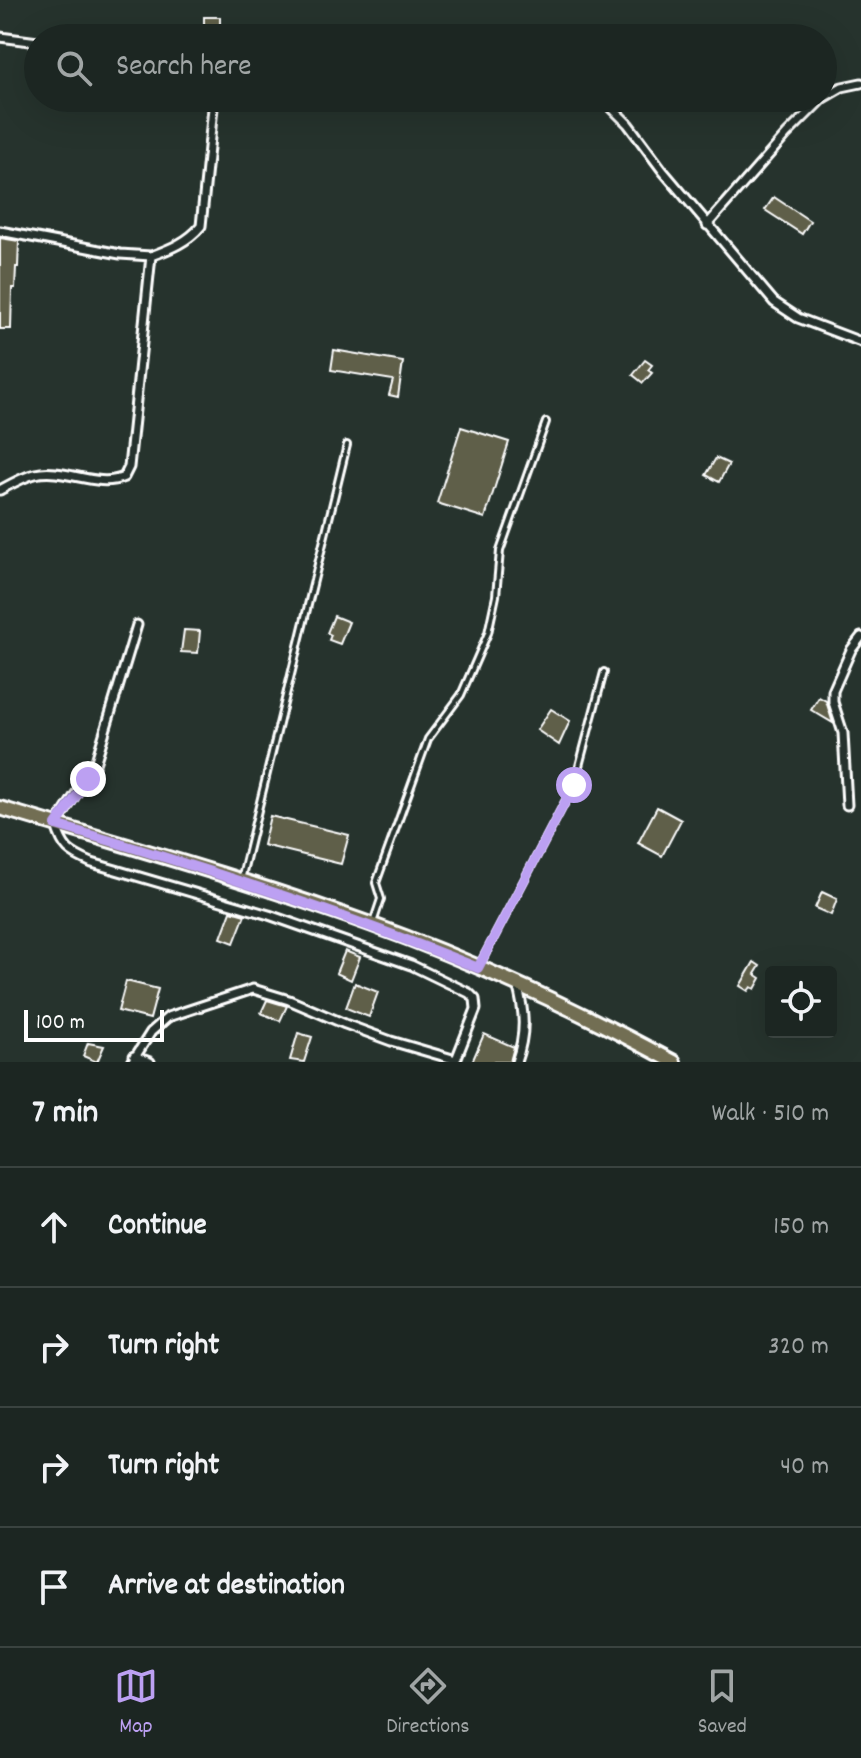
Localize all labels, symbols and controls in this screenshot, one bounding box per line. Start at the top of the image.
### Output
search box [24,24,837,112]
icon: search [52,46,96,90]
text: Search here [116,47,252,90]
route end [70,761,106,797]
route start [556,767,592,803]
map controls [765,966,837,1038]
button: locate [765,966,837,1038]
scale bar [24,1006,164,1042]
text: 100 m [36,1008,85,1039]
text: 7 min [32,1090,98,1139]
text: Walk · 510 m [711,1096,829,1133]
icon: ahead [32,1205,76,1249]
text: Continue [108,1206,207,1249]
text: 150 m [773,1209,829,1246]
icon: right [32,1325,76,1369]
text: Turn right [108,1326,219,1369]
text: 320 m [768,1329,829,1366]
icon: right [32,1445,76,1489]
text: Turn right [108,1446,219,1489]
text: 40 m [780,1449,829,1486]
icon: arrive [32,1565,76,1609]
text: Arrive at destination [108,1566,345,1609]
tab: Map [114,1664,158,1743]
tab: Directions [386,1664,470,1743]
tab: Saved [698,1664,747,1743]

